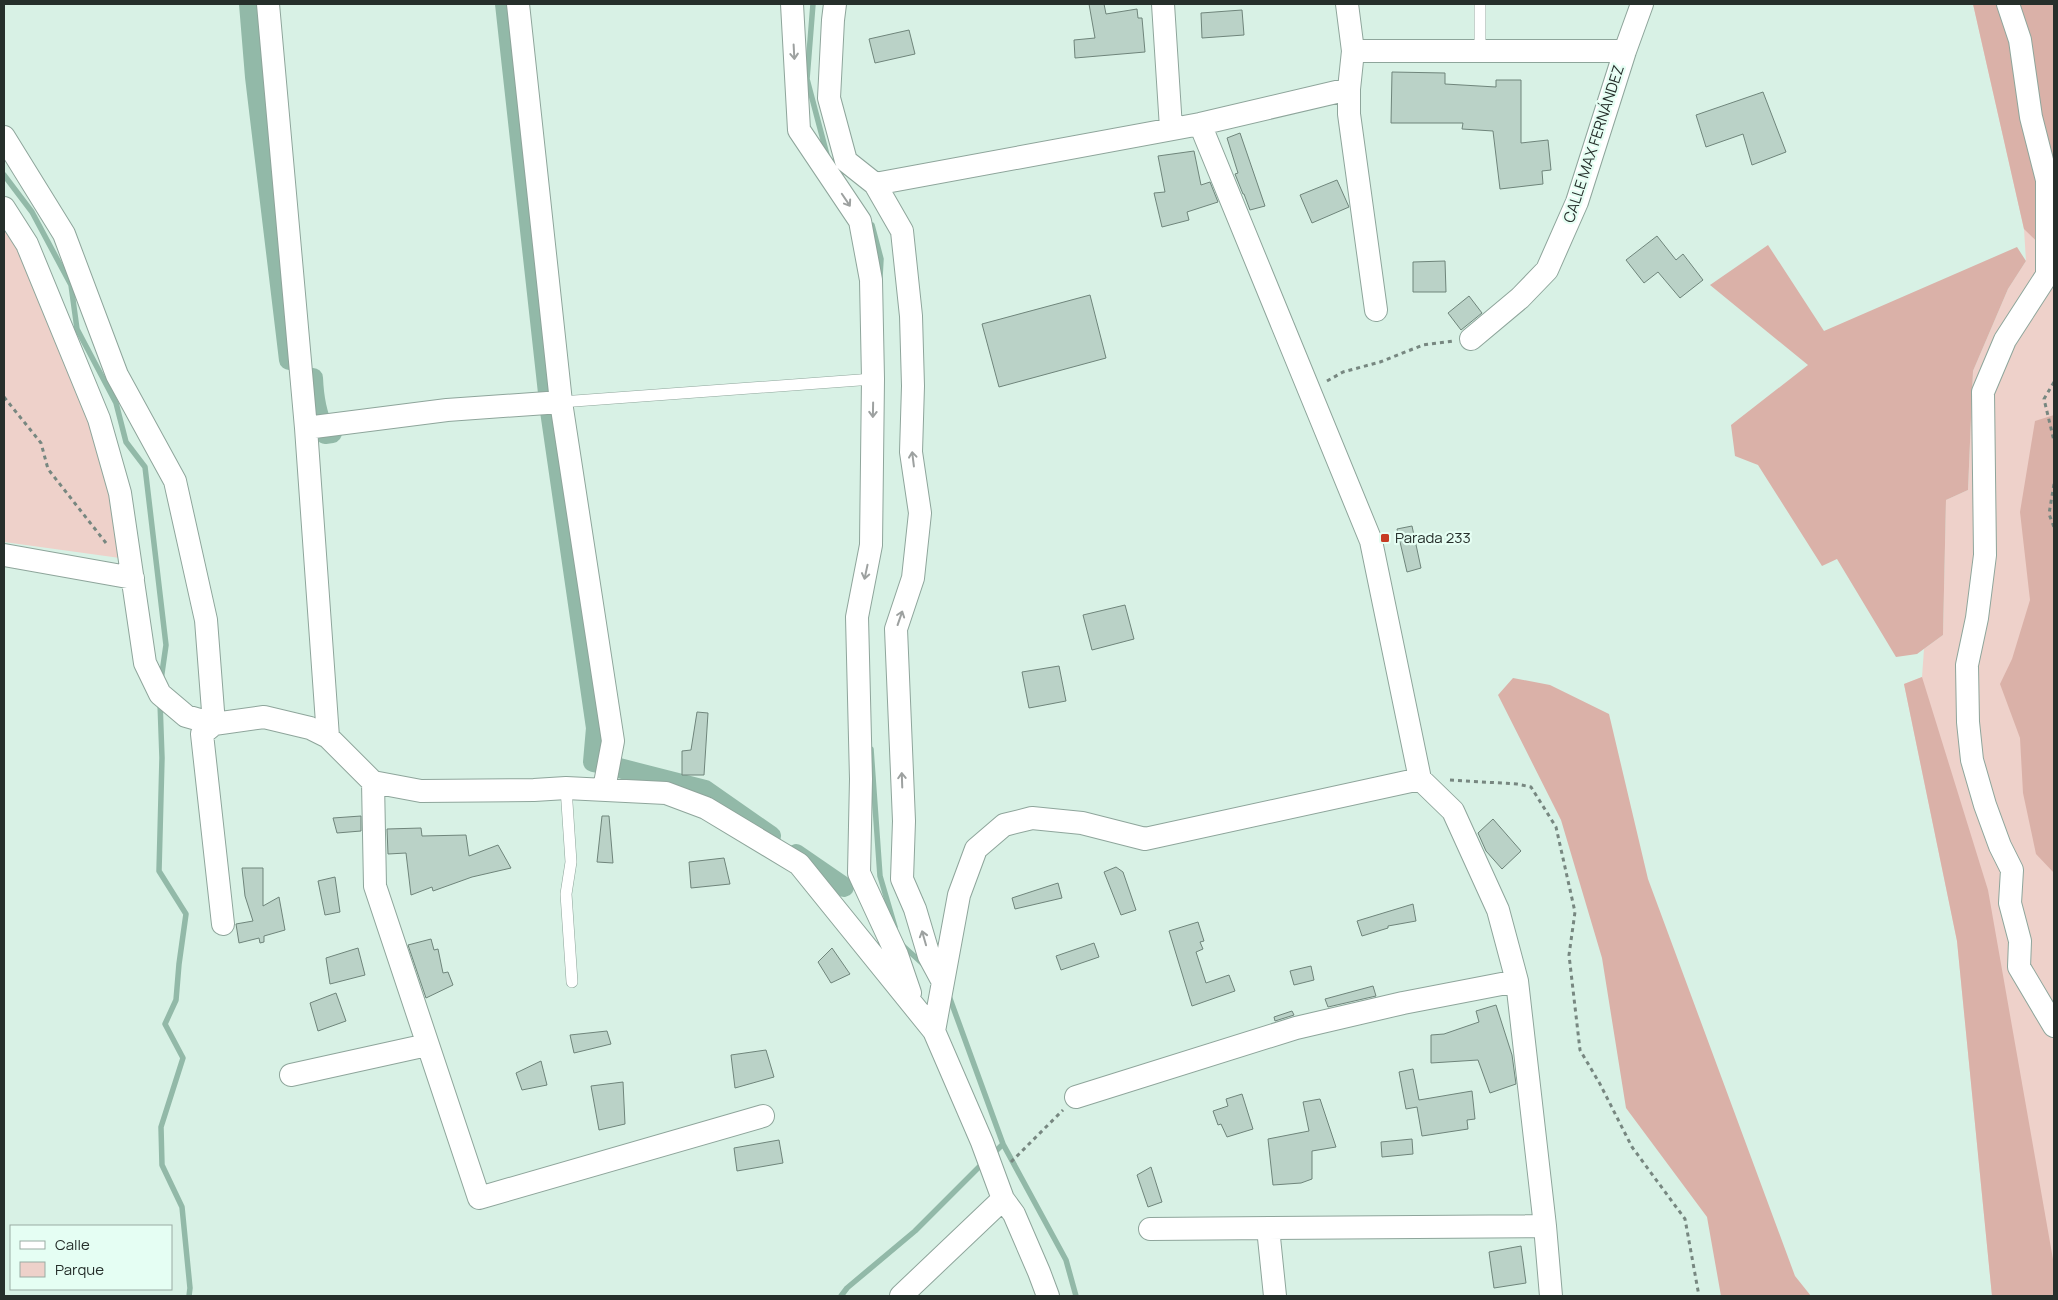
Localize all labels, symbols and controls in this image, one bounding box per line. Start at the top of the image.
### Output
one-way arrow [790,44,799,60]
street label: CALLE MAX FERNÁNDEZ [1558,62,1629,225]
one-way arrow [841,193,851,207]
one-way arrow [868,402,878,418]
one-way arrow [908,451,918,467]
place label: Parada 233 [1395,527,1471,548]
marker: Parada 233 [1379,532,1391,544]
one-way arrow [860,564,870,580]
one-way arrow [896,611,905,626]
one-way arrow [898,772,907,788]
one-way arrow [918,930,928,946]
legend [10,1225,172,1290]
text: Calle [55,1234,90,1255]
text: Parque [55,1259,104,1280]

